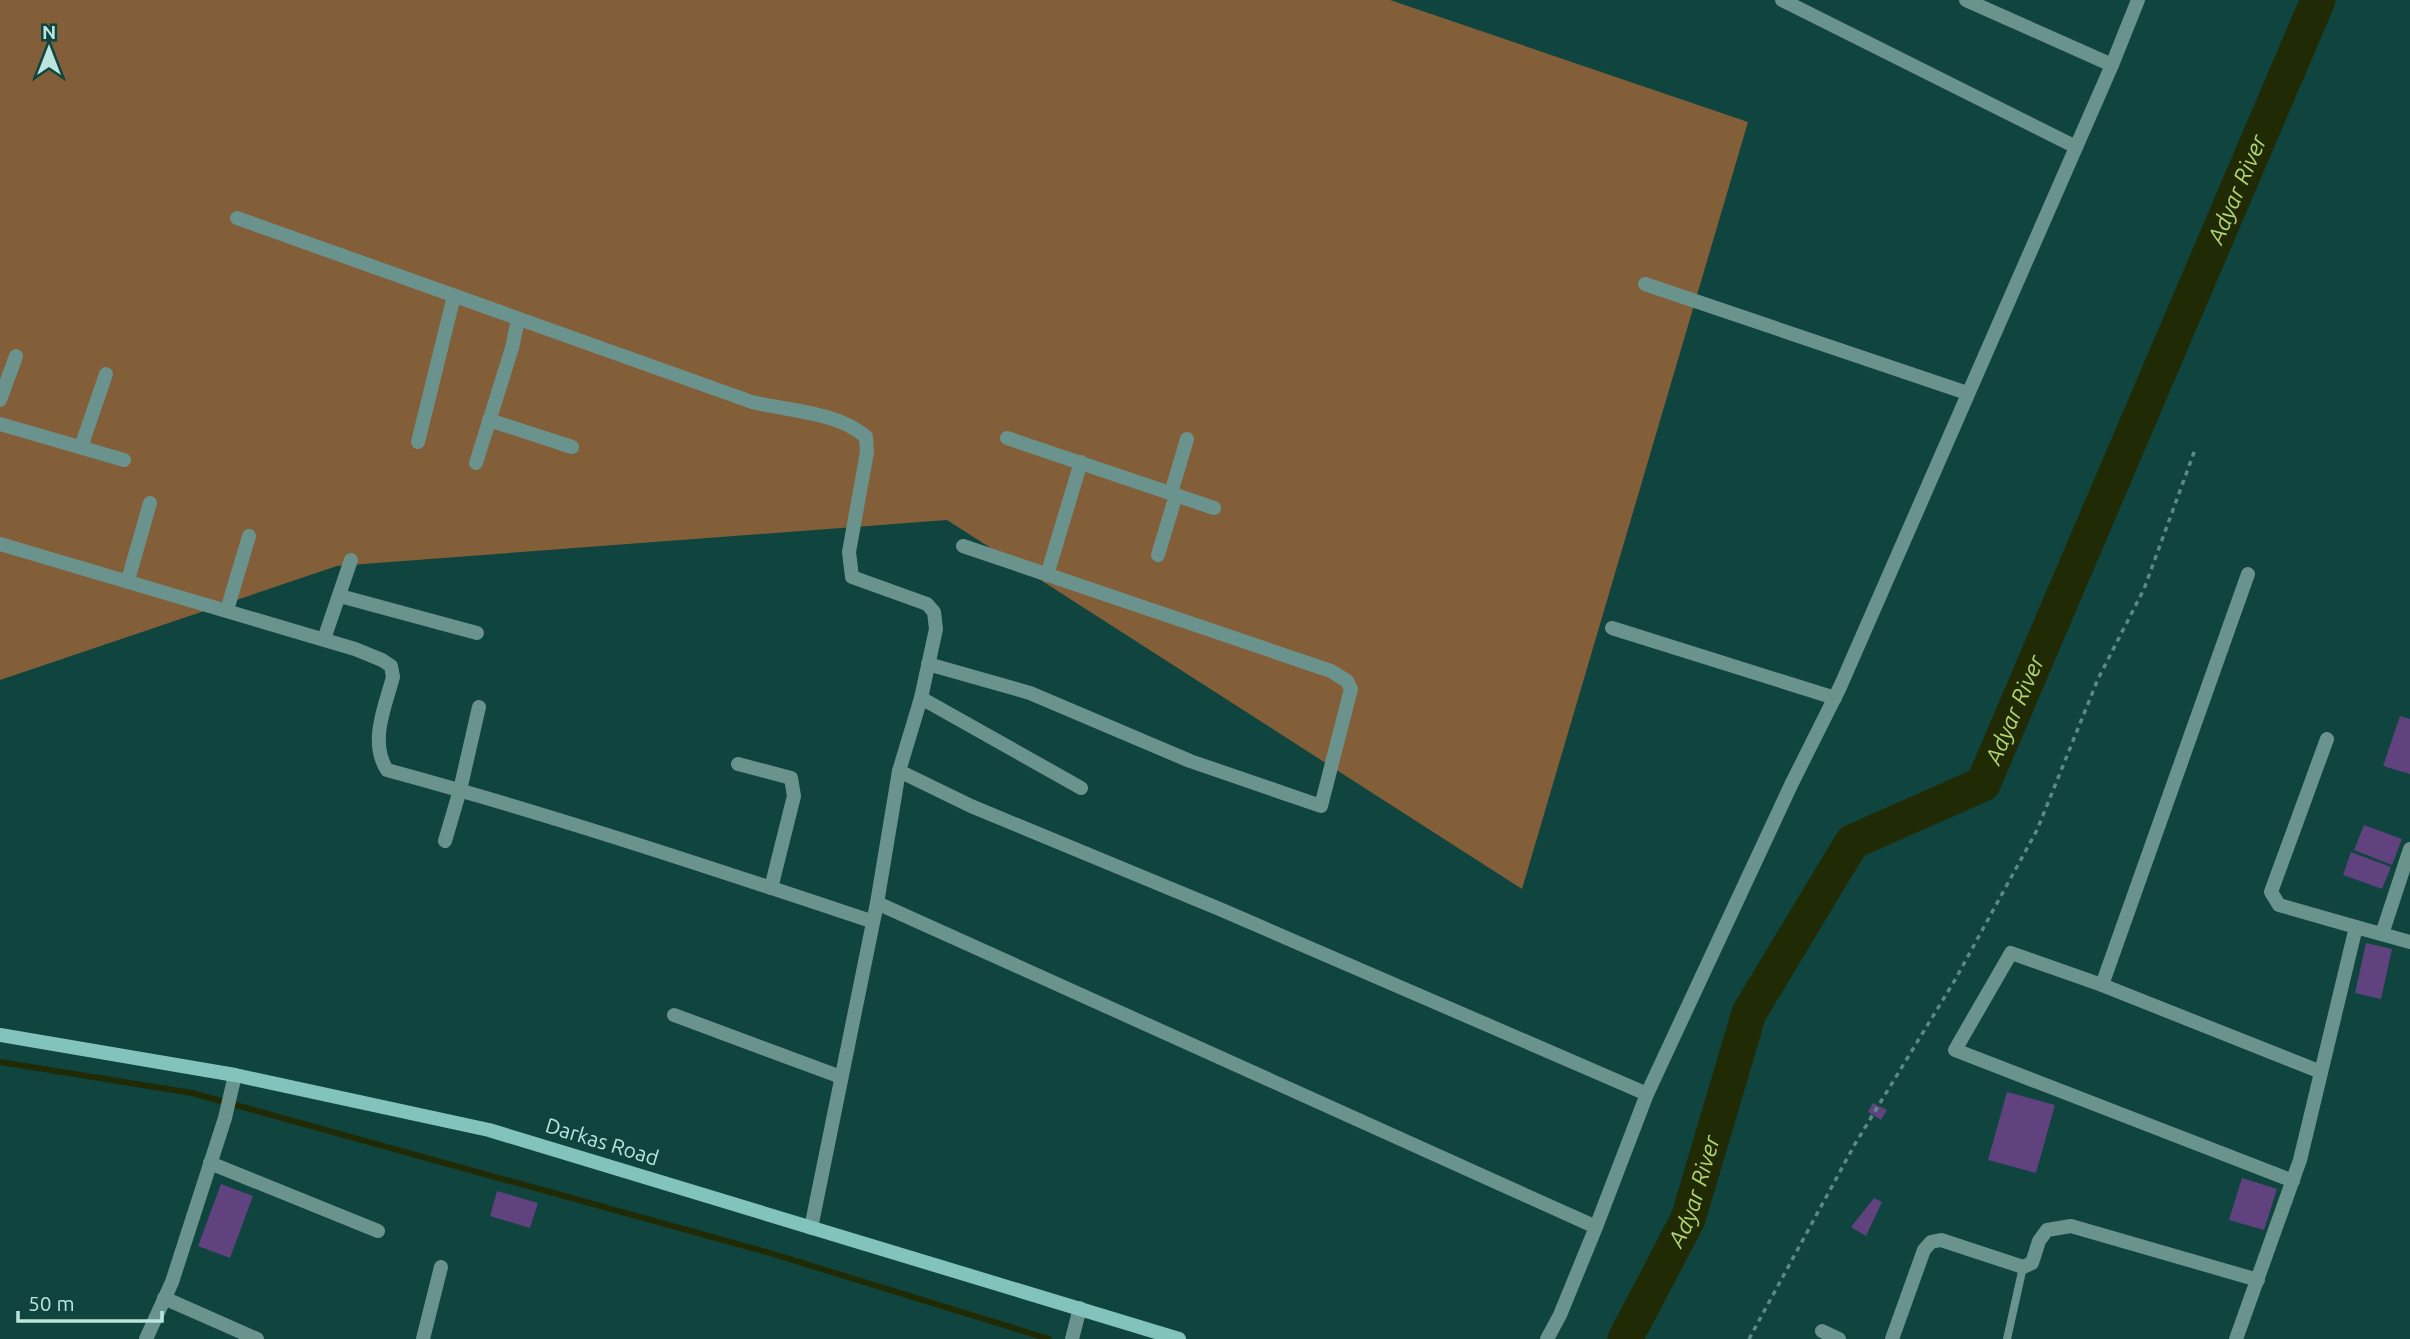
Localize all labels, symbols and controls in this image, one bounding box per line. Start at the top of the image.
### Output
north arrow [14,14,84,84]
text: N [42,21,56,43]
water label: Adyar River [2202,130,2271,248]
water label: Adyar River [1980,650,2049,769]
street label: Darkas Road [543,1112,662,1170]
water label: Adyar River [1662,1131,1724,1252]
scale bar [18,1280,161,1324]
text: 50 m [28,1291,75,1315]

